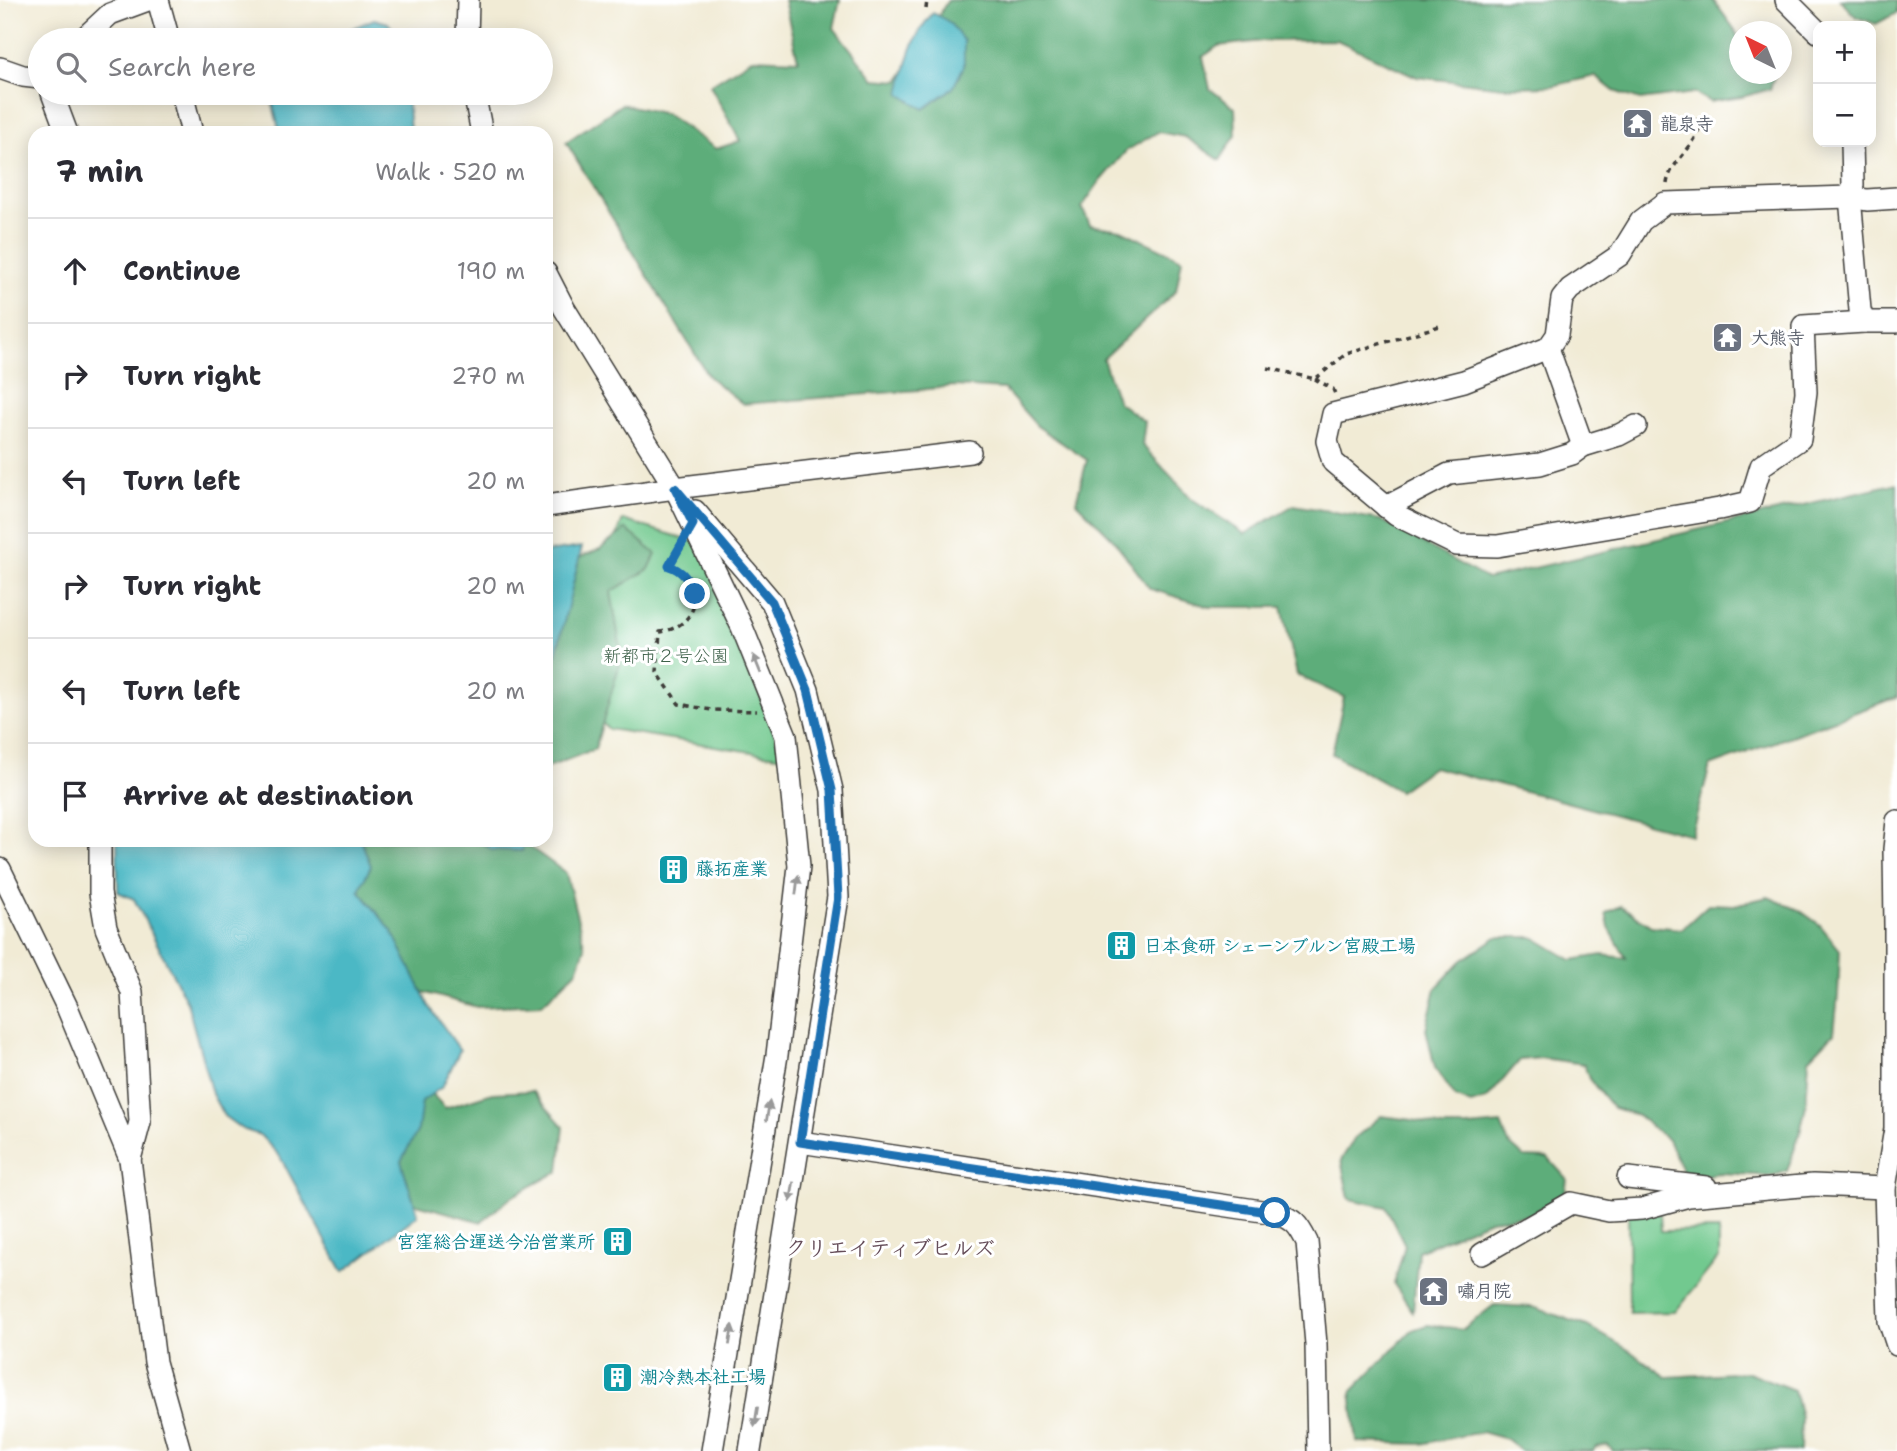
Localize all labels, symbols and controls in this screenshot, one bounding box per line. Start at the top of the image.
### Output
north arrow [1729,21,1792,84]
map controls [1813,21,1876,147]
button: + [1813,21,1876,84]
search box [28,28,553,105]
icon: search [52,48,90,86]
text: Search here [108,49,257,84]
button: − [1813,84,1876,147]
temple icon: 龍泉寺 [1620,107,1654,141]
place label: 龍泉寺 [1660,112,1714,136]
text: 7 min [56,151,143,192]
text: Walk · 520 m [375,157,525,187]
icon: ahead [56,252,94,290]
text: Continue [123,253,241,288]
text: 190 m [457,256,525,286]
temple icon: 大熊寺 [1711,321,1745,355]
place label: 大熊寺 [1751,326,1805,350]
icon: right [56,357,94,395]
text: Turn right [123,358,261,393]
text: 270 m [451,361,525,391]
icon: left [56,462,94,500]
text: Turn left [123,463,240,498]
text: 20 m [466,466,525,496]
icon: right [56,567,94,605]
text: Turn right [123,568,261,603]
text: 20 m [466,571,525,601]
route end [679,578,710,609]
park label: 新都市２号公園 [603,644,729,668]
one-way arrow [752,653,763,674]
icon: left [56,672,94,710]
text: Turn left [123,673,240,708]
text: 20 m [466,676,525,706]
icon: arrive [56,777,94,815]
text: Arrive at destination [123,778,413,813]
building icon: 藤拓産業 [656,852,690,886]
place label: 藤拓産業 [696,857,768,881]
one-way arrow [792,874,803,896]
building icon: 日本食研 シェーンブルン宮殿工場 [1104,929,1138,963]
place label: 日本食研 シェーンブルン宮殿工場 [1144,934,1416,958]
one-way arrow [763,1100,774,1122]
one-way arrow [786,1182,797,1204]
route start [1259,1197,1290,1228]
building icon: 宮窪総合運送今治営業所 [601,1225,635,1259]
place label: 宮窪総合運送今治営業所 [397,1230,595,1254]
district label: クリエイティブヒルズ [785,1234,995,1262]
temple icon: 嘯月院 [1417,1274,1451,1308]
place label: 嘯月院 [1457,1279,1511,1303]
one-way arrow [726,1324,737,1346]
building icon: 潮冷熱本社工場 [600,1360,634,1394]
place label: 潮冷熱本社工場 [640,1365,766,1389]
one-way arrow [750,1406,761,1428]

